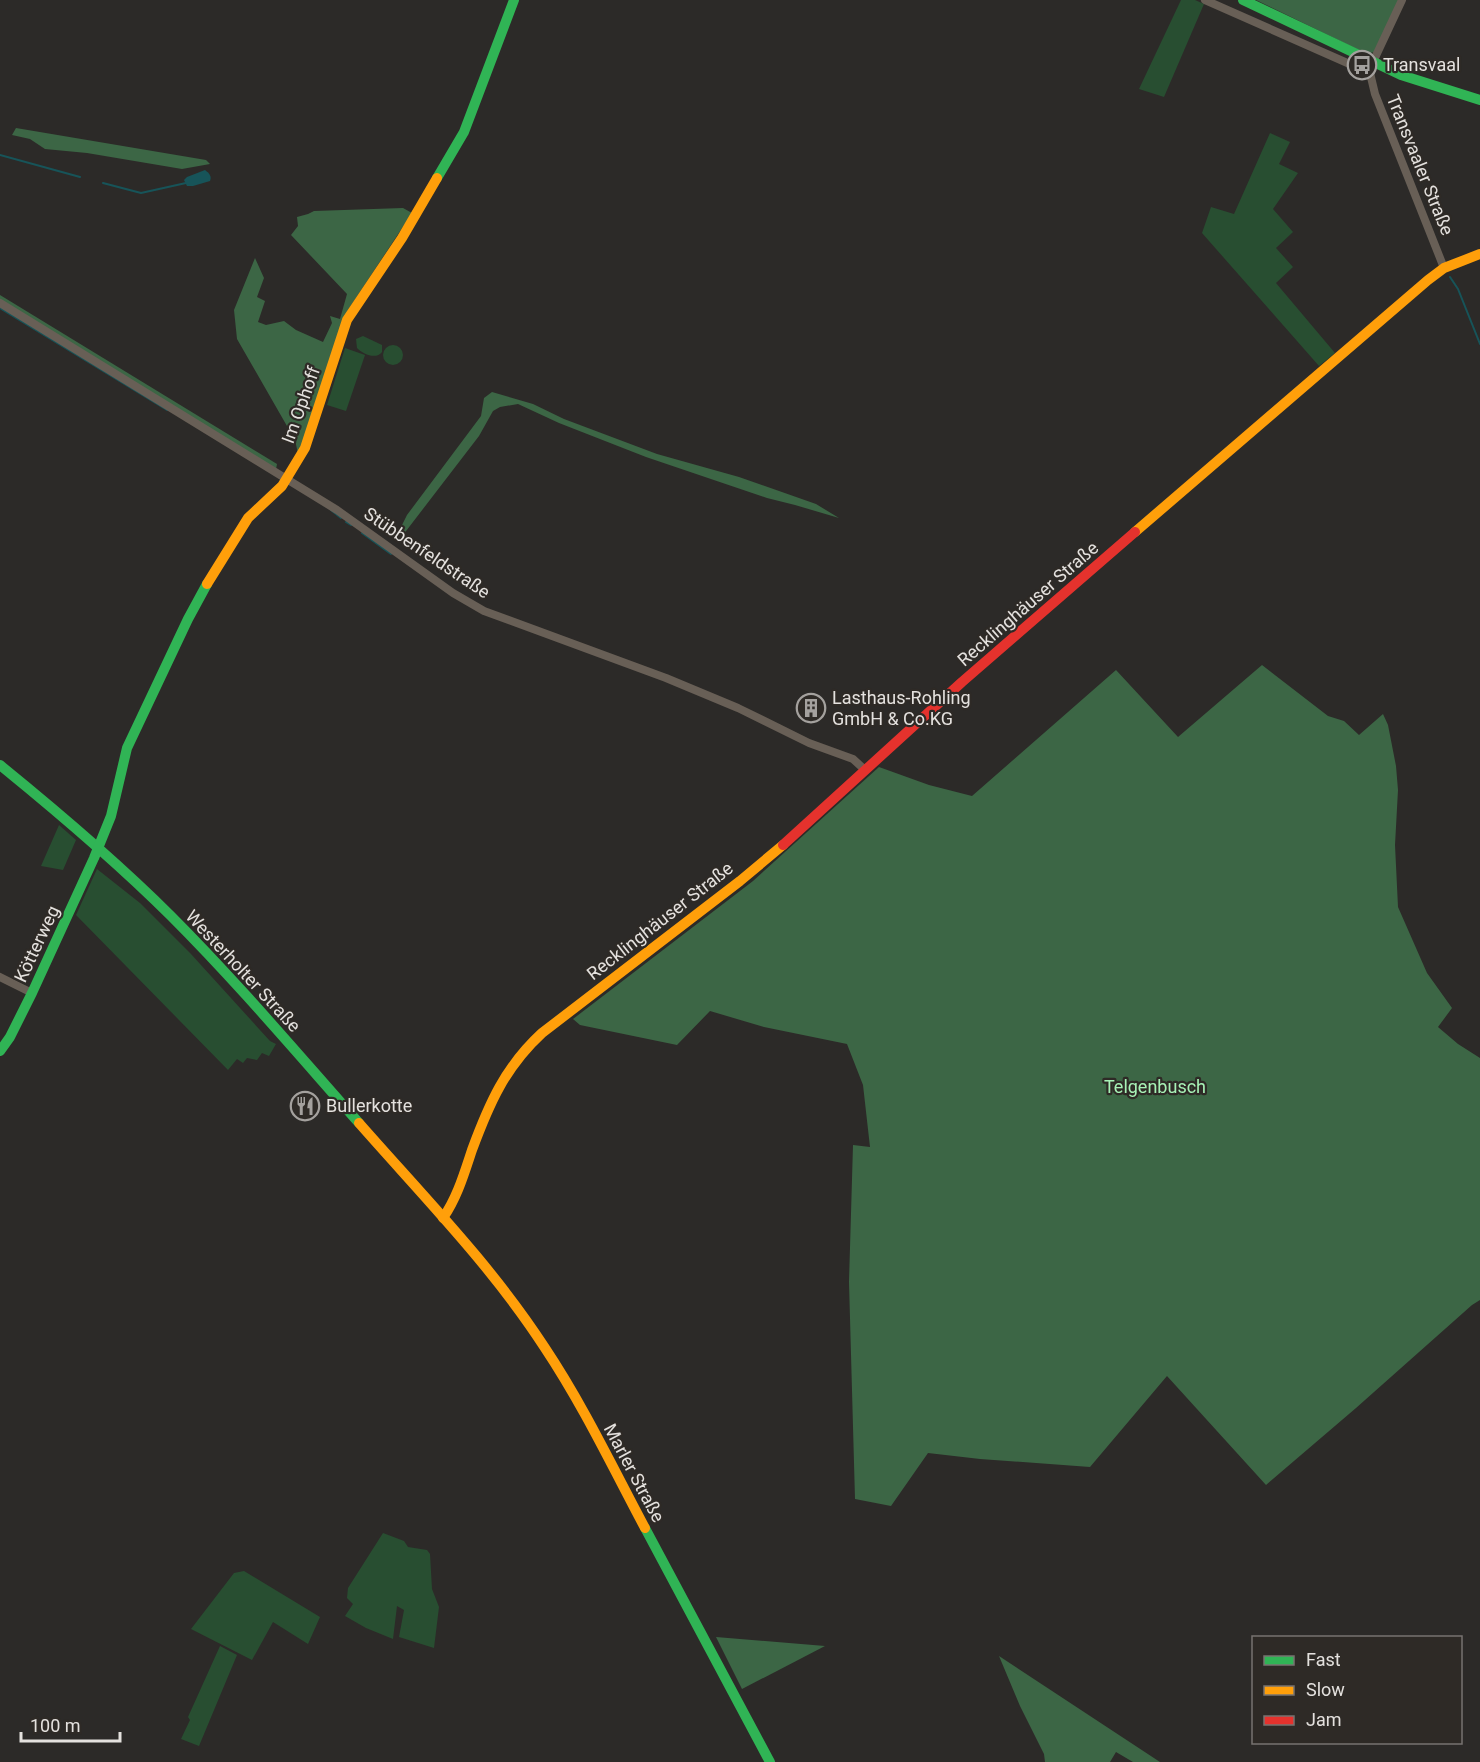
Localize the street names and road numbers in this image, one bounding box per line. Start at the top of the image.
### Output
street label: Transvaaler Straße [1383,91,1458,238]
street label: Im Ophoff [277,363,324,446]
street label: Stübbenfeldstraße [360,503,494,602]
street label: Recklinghäuser Straße [953,537,1102,670]
street label: Recklinghäuser Straße [583,857,737,984]
street label: Kötterweg [10,902,63,985]
street label: Westerholter Straße [181,905,305,1036]
street label: Marler Straße [600,1420,669,1526]

